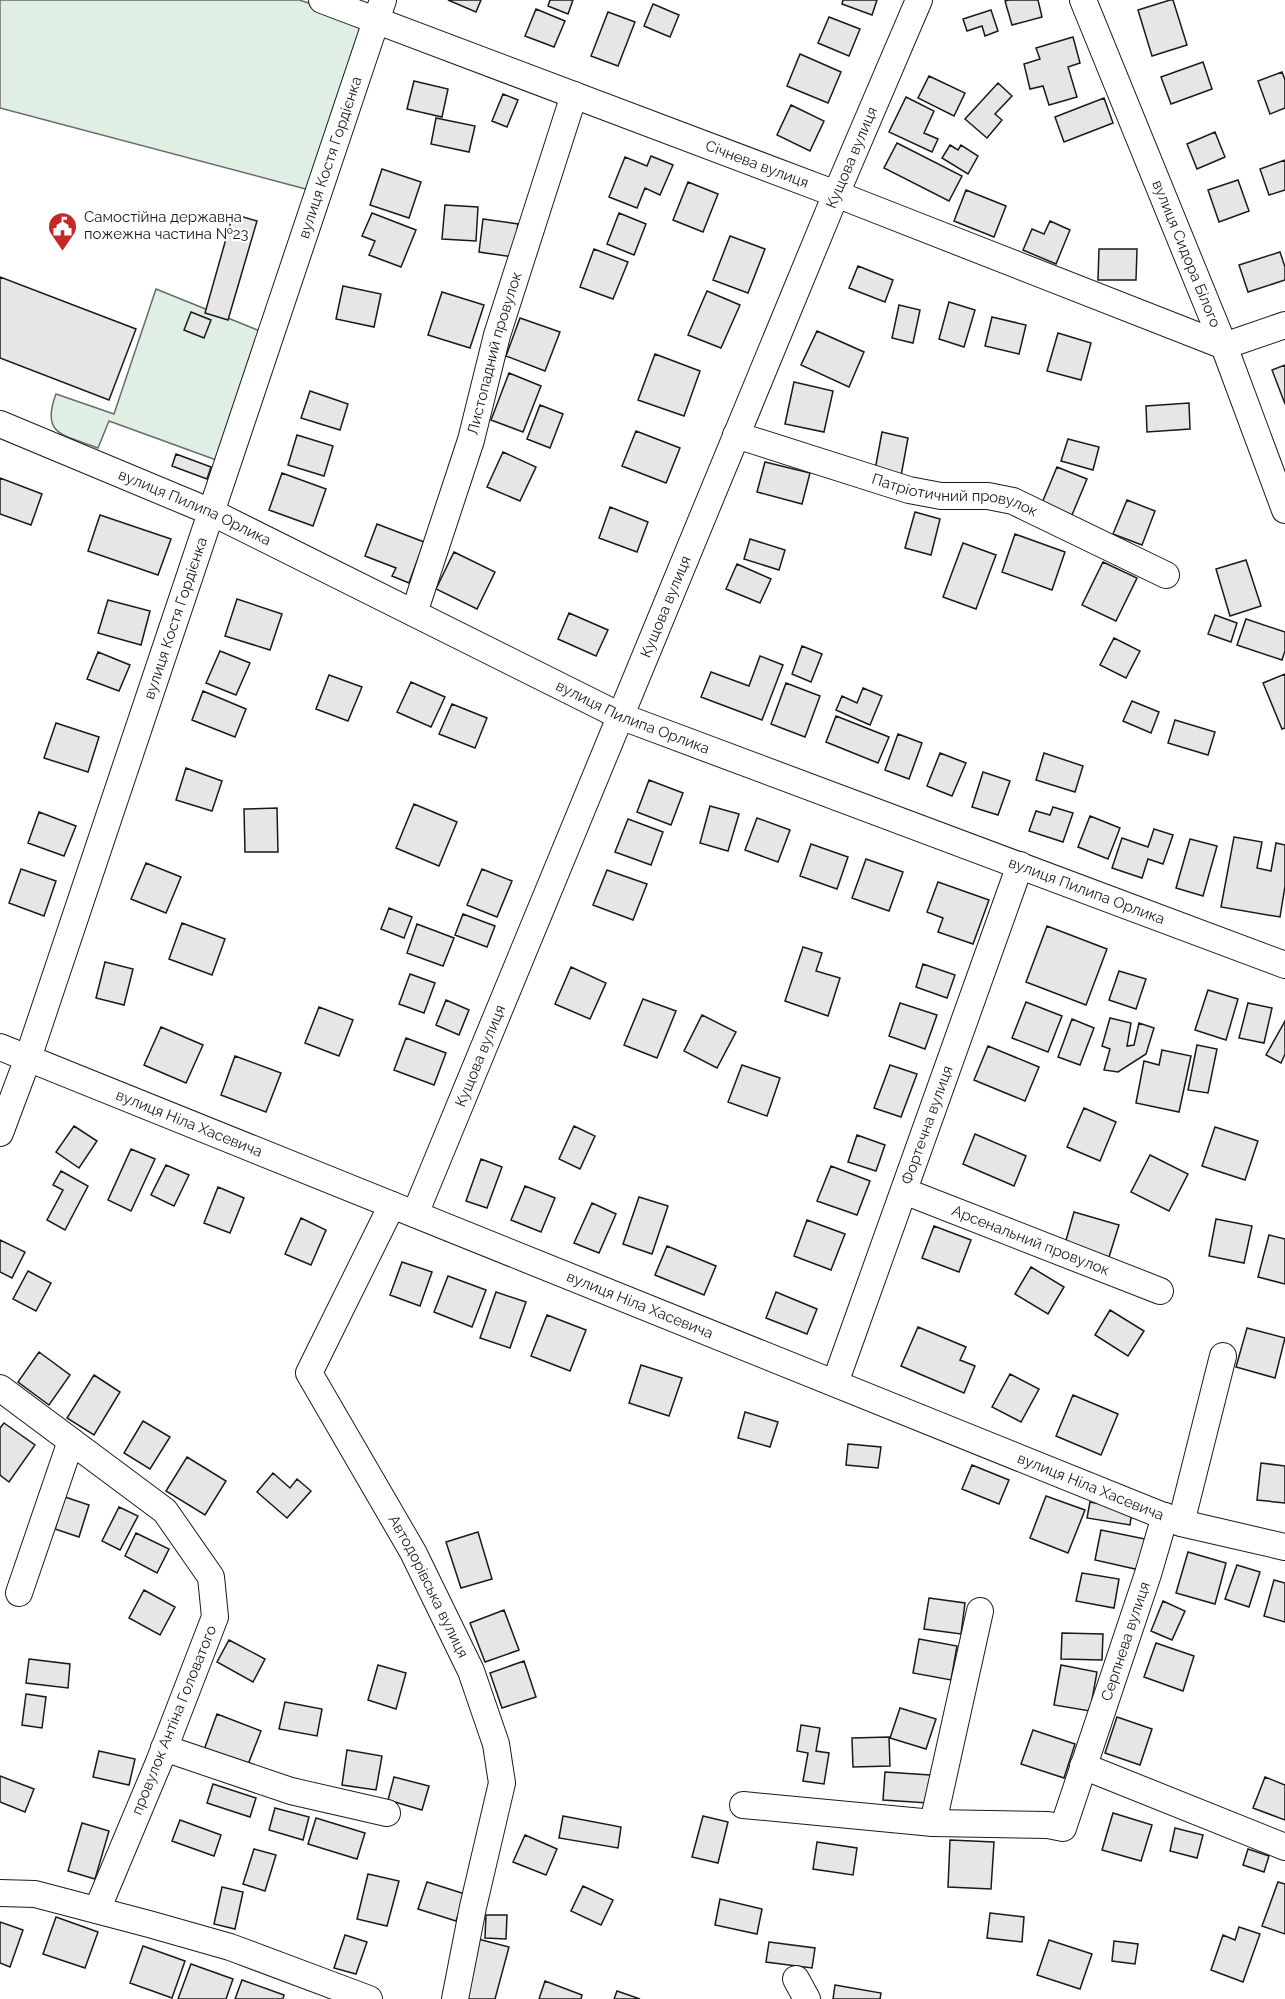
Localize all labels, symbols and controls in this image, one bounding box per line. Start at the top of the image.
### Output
street label: вулиця Костя Гордієнка [295,74,366,241]
street label: Кущова вулиця [822,104,881,211]
street label: Січнева вулиця [703,137,811,192]
street label: вулиця Сидора Білого [1148,177,1225,330]
place label: Самостійна державна пожежна частина №23 [84,208,249,243]
public building icon: Самостійна державна пожежна частина №23 [47,210,79,252]
street label: Листопадний провулок [464,269,526,437]
street label: вулиця Пилипа Орлика [116,465,274,550]
street label: Патріотичний провулок [870,470,1041,521]
street label: вулиця Костя Гордієнка [140,535,211,702]
street label: Кущова вулиця [637,553,695,660]
street label: вулиця Пилипа Орлика [553,677,712,758]
street label: вулиця Пилипа Орлика [1006,853,1167,928]
street label: Кущова вулиця [451,1002,509,1110]
street label: Фортечна вулиця [898,1063,957,1187]
street label: вулиця Ніла Хасевича [113,1086,265,1161]
street label: Арсенальний провулок [949,1202,1112,1279]
street label: вулиця Ніла Хасевича [564,1267,716,1343]
street label: вулиця Ніла Хасевича [1015,1449,1167,1524]
street label: Автодорівська вулиця [384,1512,472,1661]
street label: Серпнева вулиця [1097,1579,1154,1703]
street label: провулок Антіна Головатого [128,1623,220,1817]

